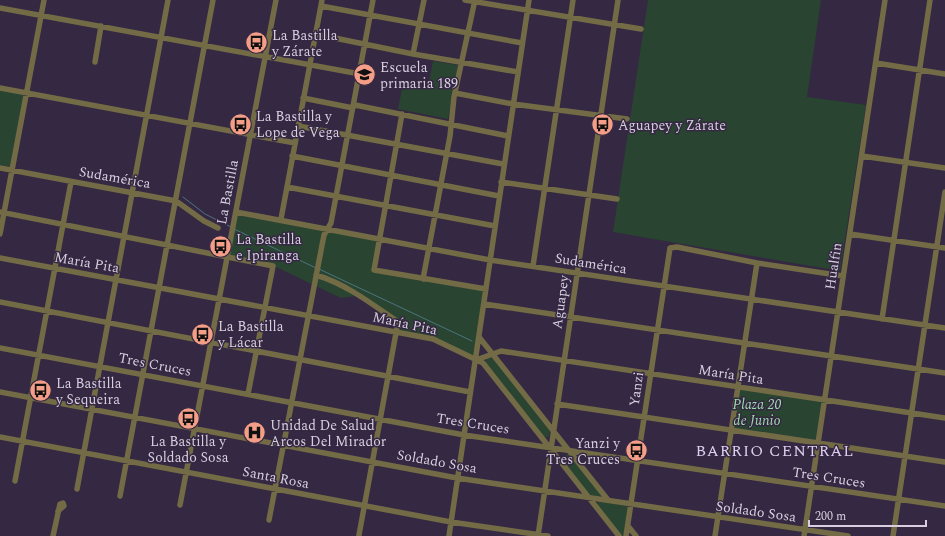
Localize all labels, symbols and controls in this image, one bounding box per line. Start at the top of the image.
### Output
place label: La Bastilla y Zárate [271,25,338,62]
bus stop icon: La Bastilla y Zárate [244,30,270,56]
place label: Escuela primaria 189 [380,57,458,94]
school or university icon: Escuela primaria 189 [351,62,377,88]
place label: La Bastilla y Lope de Vega [256,106,340,143]
bus stop icon: La Bastilla y Lope de Vega [228,111,254,137]
bus stop icon: Aguapey y Zárate [590,112,616,138]
place label: Aguapey y Zárate [618,115,726,136]
street label: La Bastilla [211,158,244,226]
street label: Sudamérica [77,161,152,194]
place label: La Bastilla e Ipiranga [236,229,302,266]
bus stop icon: La Bastilla e Ipiranga [208,234,234,260]
street label: Hualfin [819,241,848,291]
street label: María Pita [53,246,121,279]
street label: Sudamérica [554,247,628,280]
street label: Aguapey [546,273,575,330]
street label: María Pita [371,306,439,341]
place label: La Bastilla y Lácar [217,316,284,353]
bus stop icon: La Bastilla y Lácar [189,321,215,347]
street label: Tres Cruces [117,347,193,382]
street label: María Pita [697,359,765,390]
street label: Yanzi [624,370,649,408]
place label: La Bastilla y Sequeira [55,373,122,410]
bus stop icon: La Bastilla y Sequeira [28,378,54,404]
park label: Plaza 20 de Junio [732,394,782,431]
bus stop icon: La Bastilla y Soldado Sosa [175,406,201,432]
street label: Tres Cruces [435,407,511,440]
place label: Unidad De Salud Arcos Del Mirador [270,415,387,452]
hospital icon: Unidad De Salud Arcos Del Mirador [242,420,268,446]
place label: La Bastilla y Soldado Sosa [147,431,229,468]
place label: Yanzi y Tres Cruces [546,433,621,470]
bus stop icon: Yanzi y Tres Cruces [623,438,649,464]
district label: BARRIO CENTRAL [696,439,854,463]
street label: Soldado Sosa [395,444,479,479]
street label: Santa Rosa [241,461,311,494]
street label: Tres Cruces [791,461,867,494]
street label: Soldado Sosa [714,495,798,528]
scale bar [809,502,926,528]
text: 200 m [815,507,846,526]

